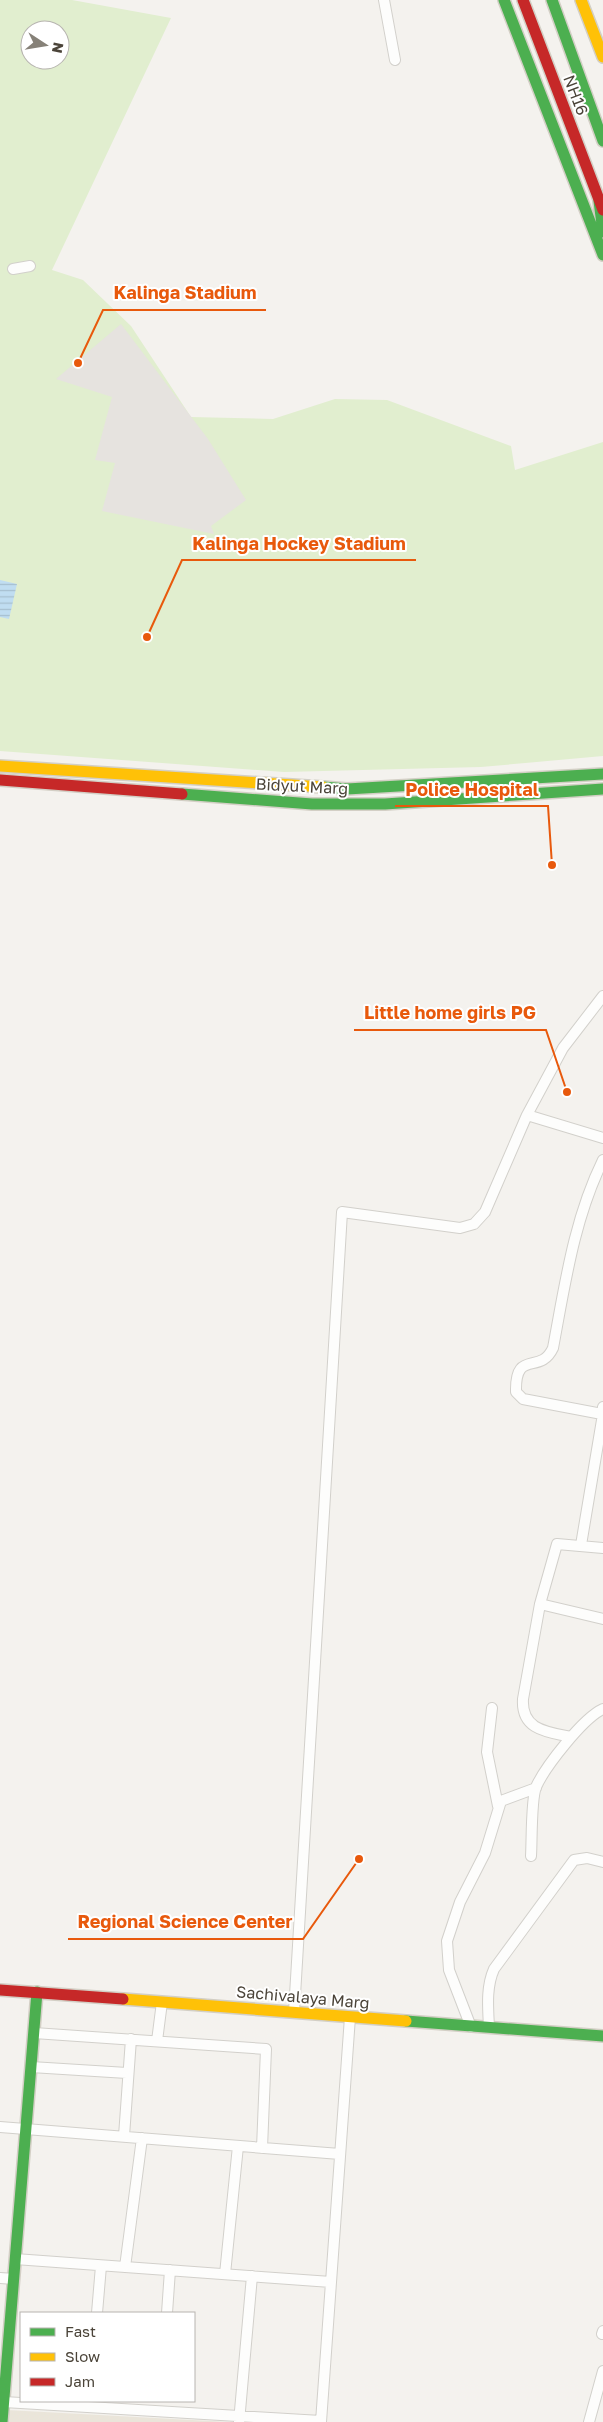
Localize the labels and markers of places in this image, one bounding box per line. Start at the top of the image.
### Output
callout: Kalinga Stadium [103,277,266,310]
callout: Kalinga Hockey Stadium [182,527,416,560]
callout: Police Hospital [395,773,548,806]
callout: Little home girls PG [354,997,546,1030]
callout: Regional Science Center [68,1906,303,1939]

